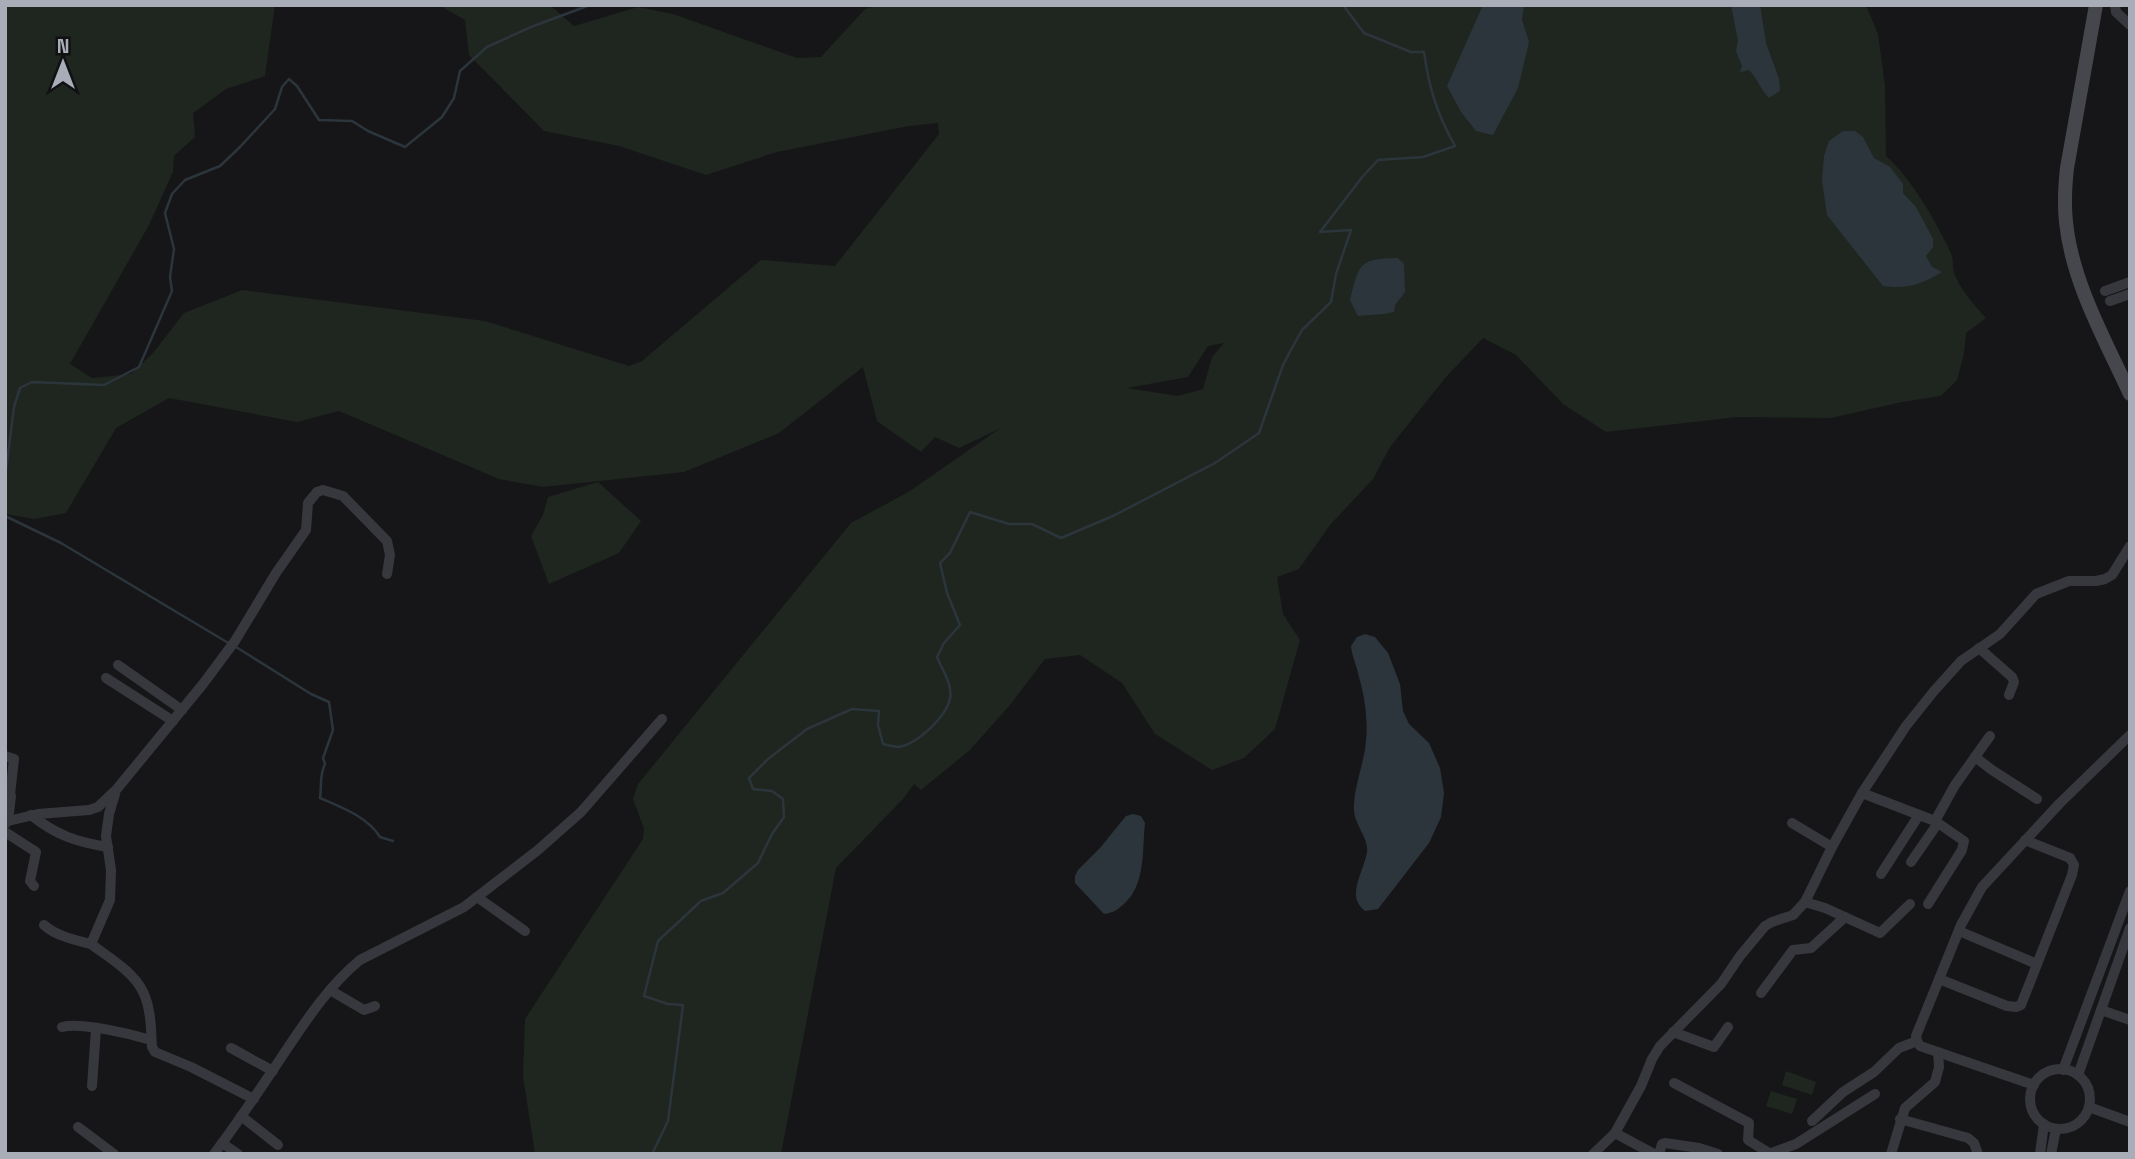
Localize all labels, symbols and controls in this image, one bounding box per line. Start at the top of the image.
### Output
north arrow [28,28,98,98]
text: N [57,34,69,59]

